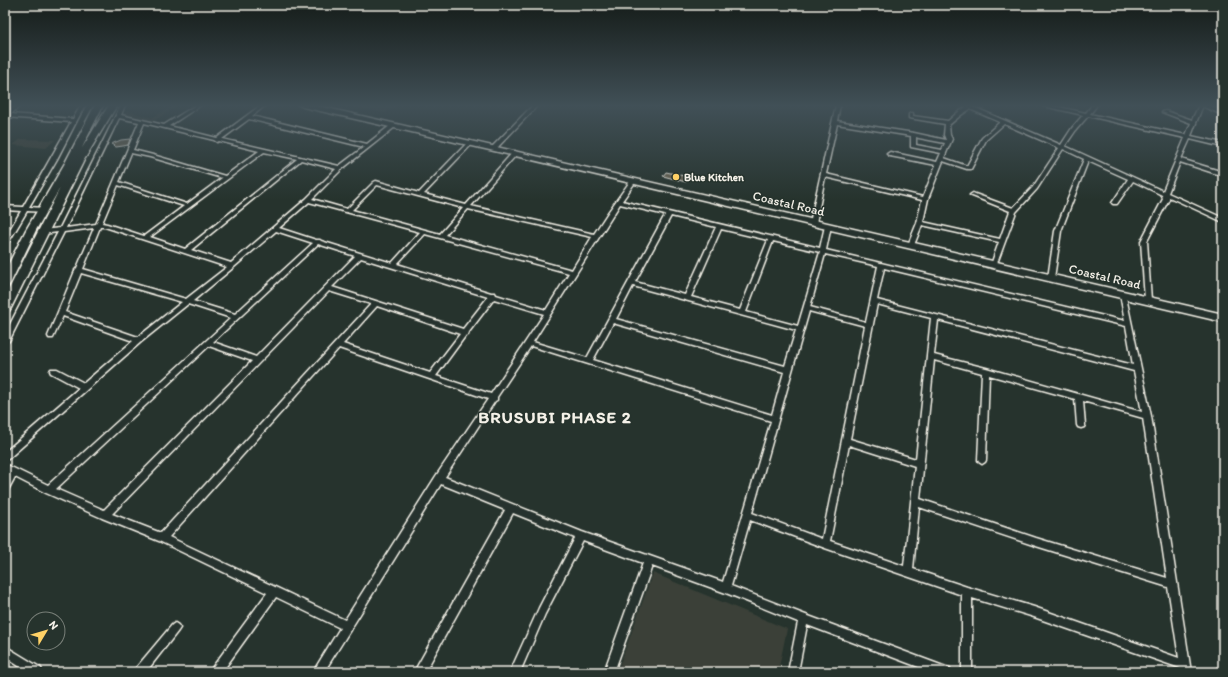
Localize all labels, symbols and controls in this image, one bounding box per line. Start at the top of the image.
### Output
place label: Blue Kitchen [684,171,744,184]
marker: Blue Kitchen [671,172,681,182]
street label: Coastal Road [751,188,826,219]
street label: Coastal Road [1067,261,1142,292]
district label: BRUSUBI PHASE 2 [478,407,632,427]
north arrow [26,611,66,651]
text: N [46,618,61,632]

